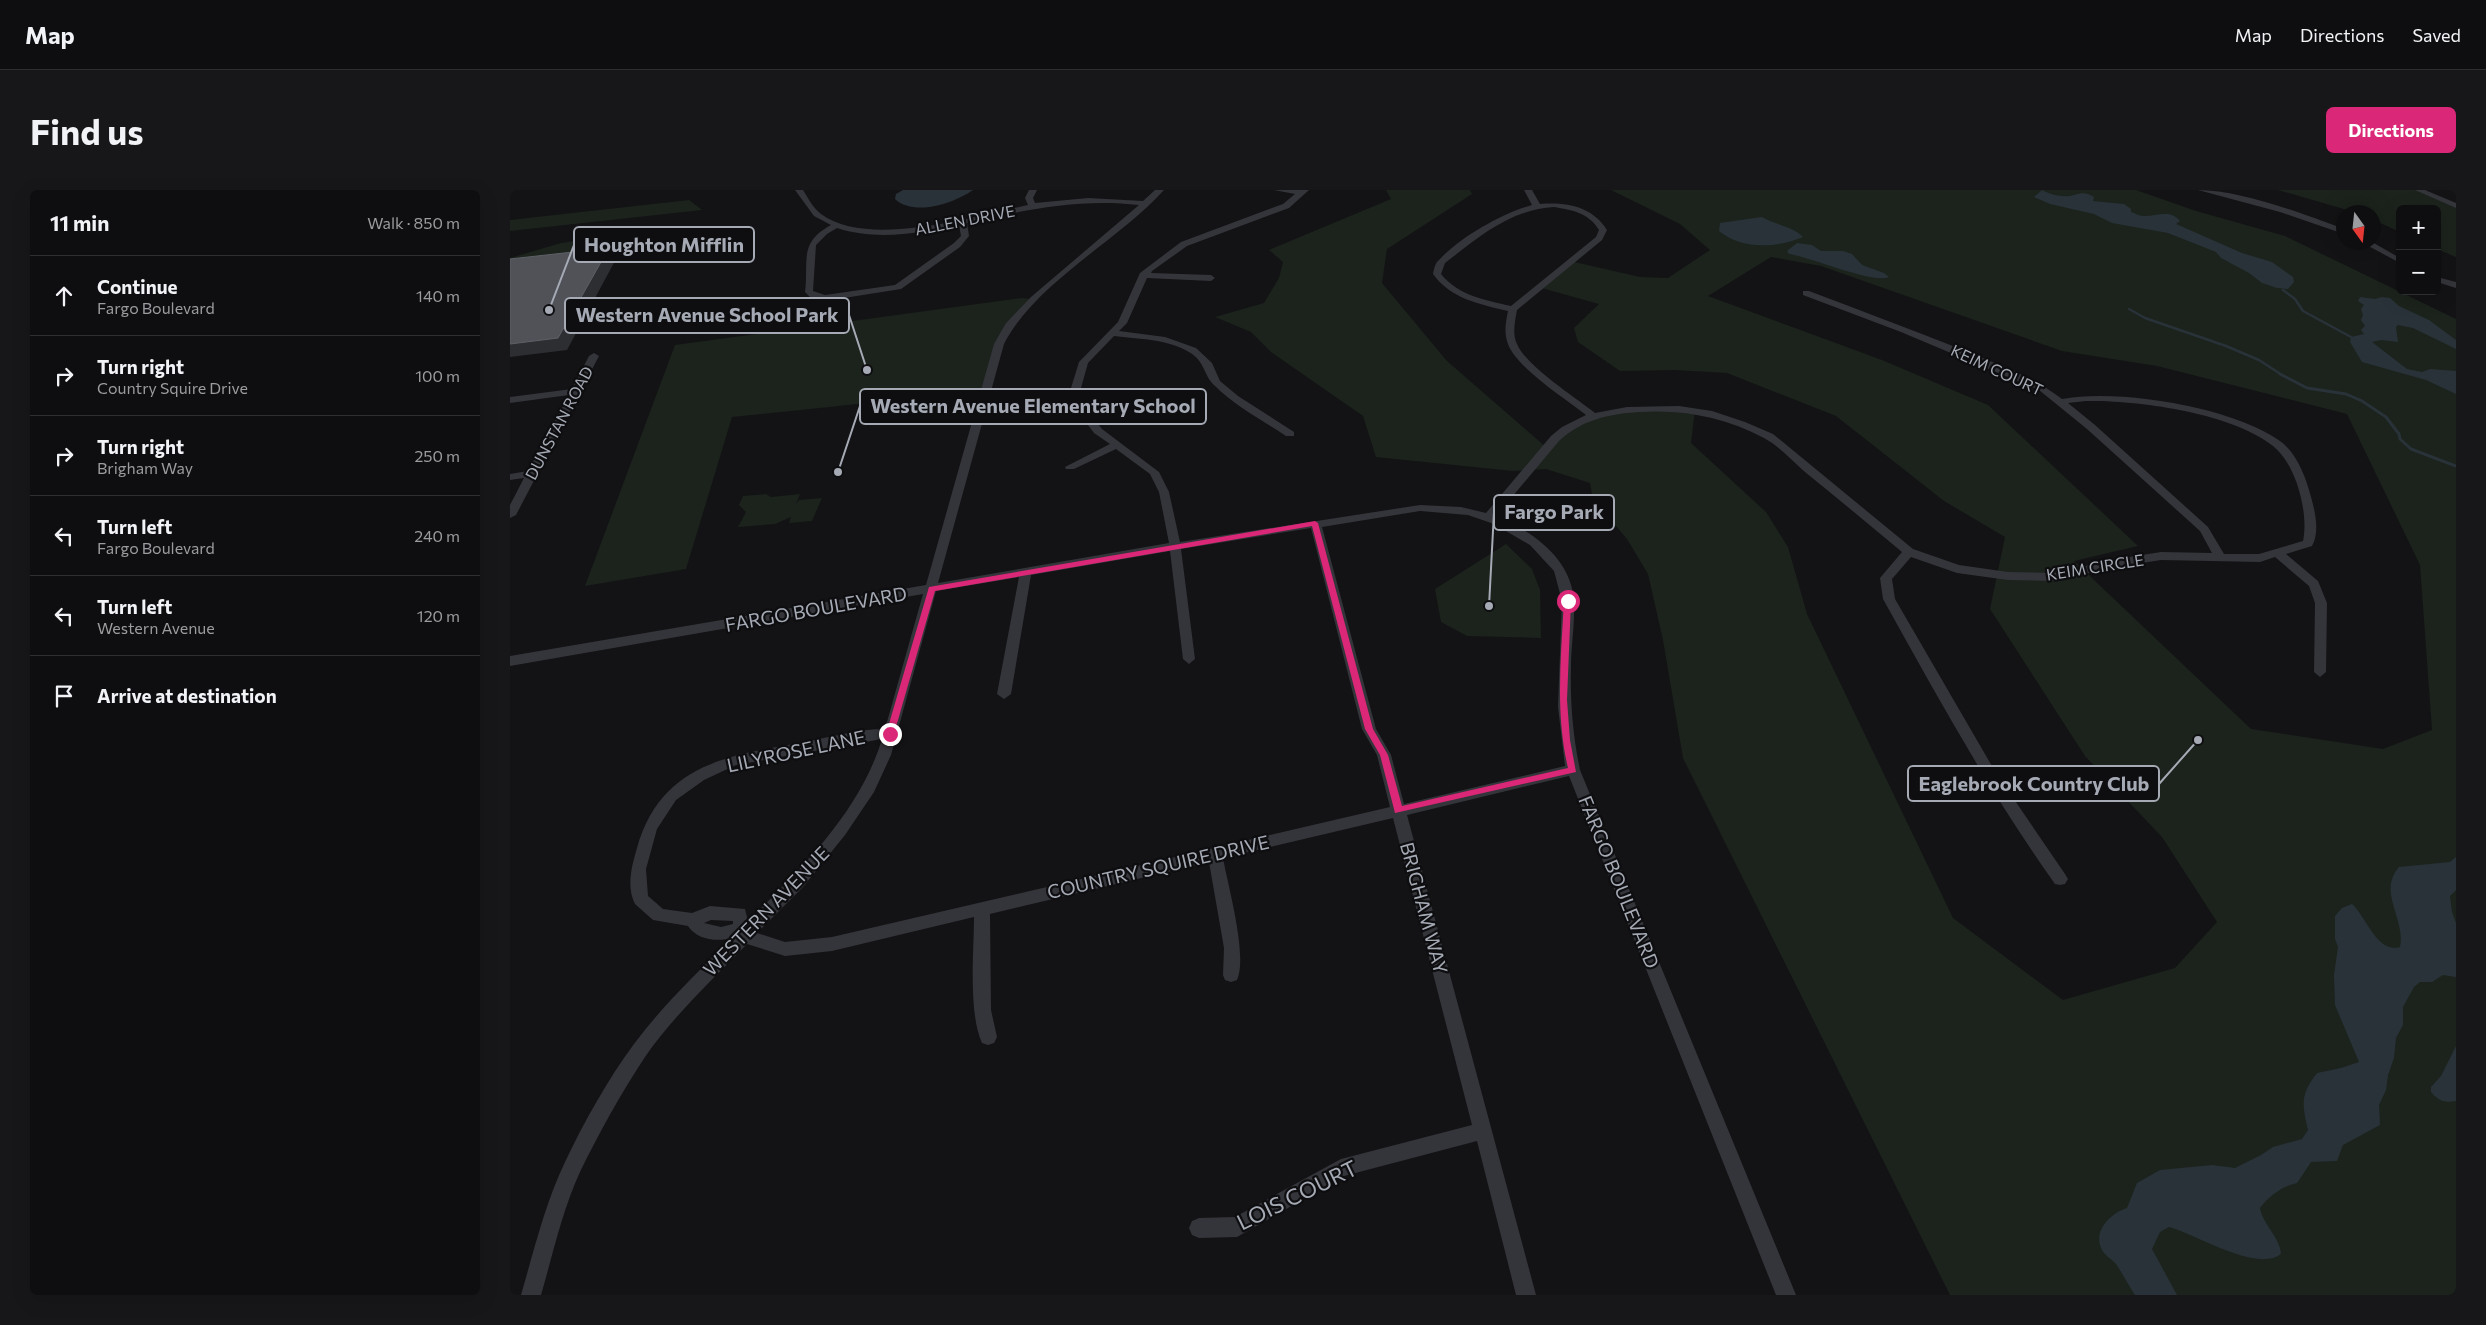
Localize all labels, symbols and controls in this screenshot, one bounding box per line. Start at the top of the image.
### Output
text: Map [25,20,75,49]
text: Map [2235,24,2272,46]
text: Directions [2300,24,2384,46]
text: Saved [2412,24,2461,46]
button: Directions [2326,107,2456,153]
text: Find us [30,109,144,152]
street label: ALLEN DRIVE [913,201,1017,239]
north arrow [2336,205,2381,250]
map controls [2396,205,2441,295]
button: + [2396,205,2441,250]
text: 11 min [50,210,109,235]
text: Walk · 850 m [367,213,460,232]
callout: Houghton Mifflin [574,227,754,262]
text: Houghton Mifflin [584,232,744,256]
button: − [2396,250,2441,295]
text: Continue [97,275,177,298]
icon: ahead [50,282,78,310]
text: 140 m [416,286,460,305]
text: Fargo Boulevard [97,298,215,317]
callout: Western Avenue School Park [565,298,849,333]
text: Western Avenue School Park [575,302,839,326]
street label: KEIM COURT [1948,340,2046,399]
text: Turn right [97,355,184,378]
icon: right [50,362,78,390]
street label: DUNSTAN ROAD [521,363,596,483]
text: 100 m [415,366,460,385]
text: Country Squire Drive [97,378,248,397]
callout: Western Avenue Elementary School [860,389,1206,424]
text: Western Avenue Elementary School [870,393,1196,417]
text: Turn right [97,435,184,458]
icon: right [50,442,78,470]
text: 250 m [414,446,460,465]
text: Brigham Way [97,458,193,477]
callout: Fargo Park [1494,495,1614,530]
text: Fargo Park [1504,499,1604,523]
text: Turn left [97,515,172,538]
icon: left [50,522,78,550]
text: 240 m [414,526,460,545]
text: Fargo Boulevard [97,538,215,557]
street label: KEIM CIRCLE [2045,549,2145,584]
street label: FARGO BOULEVARD [723,581,909,636]
route start [1557,590,1580,613]
text: Turn left [97,595,172,618]
icon: left [50,602,78,630]
text: 120 m [417,606,460,625]
text: Western Avenue [97,618,215,637]
icon: arrive [50,682,78,710]
text: Arrive at destination [97,684,277,707]
route end [879,723,902,746]
street label: LILYROSE LANE [725,725,867,776]
callout: Eaglebrook Country Club [1908,766,2159,801]
text: Eaglebrook Country Club [1919,771,2150,795]
street label: FARGO BOULEVARD [1574,792,1665,971]
street label: COUNTRY SQUIRE DRIVE [1045,830,1271,903]
street label: BRIGHAM WAY [1396,840,1453,976]
street label: WESTERN AVENUE [698,841,833,980]
street label: LOIS COURT [1232,1154,1362,1235]

